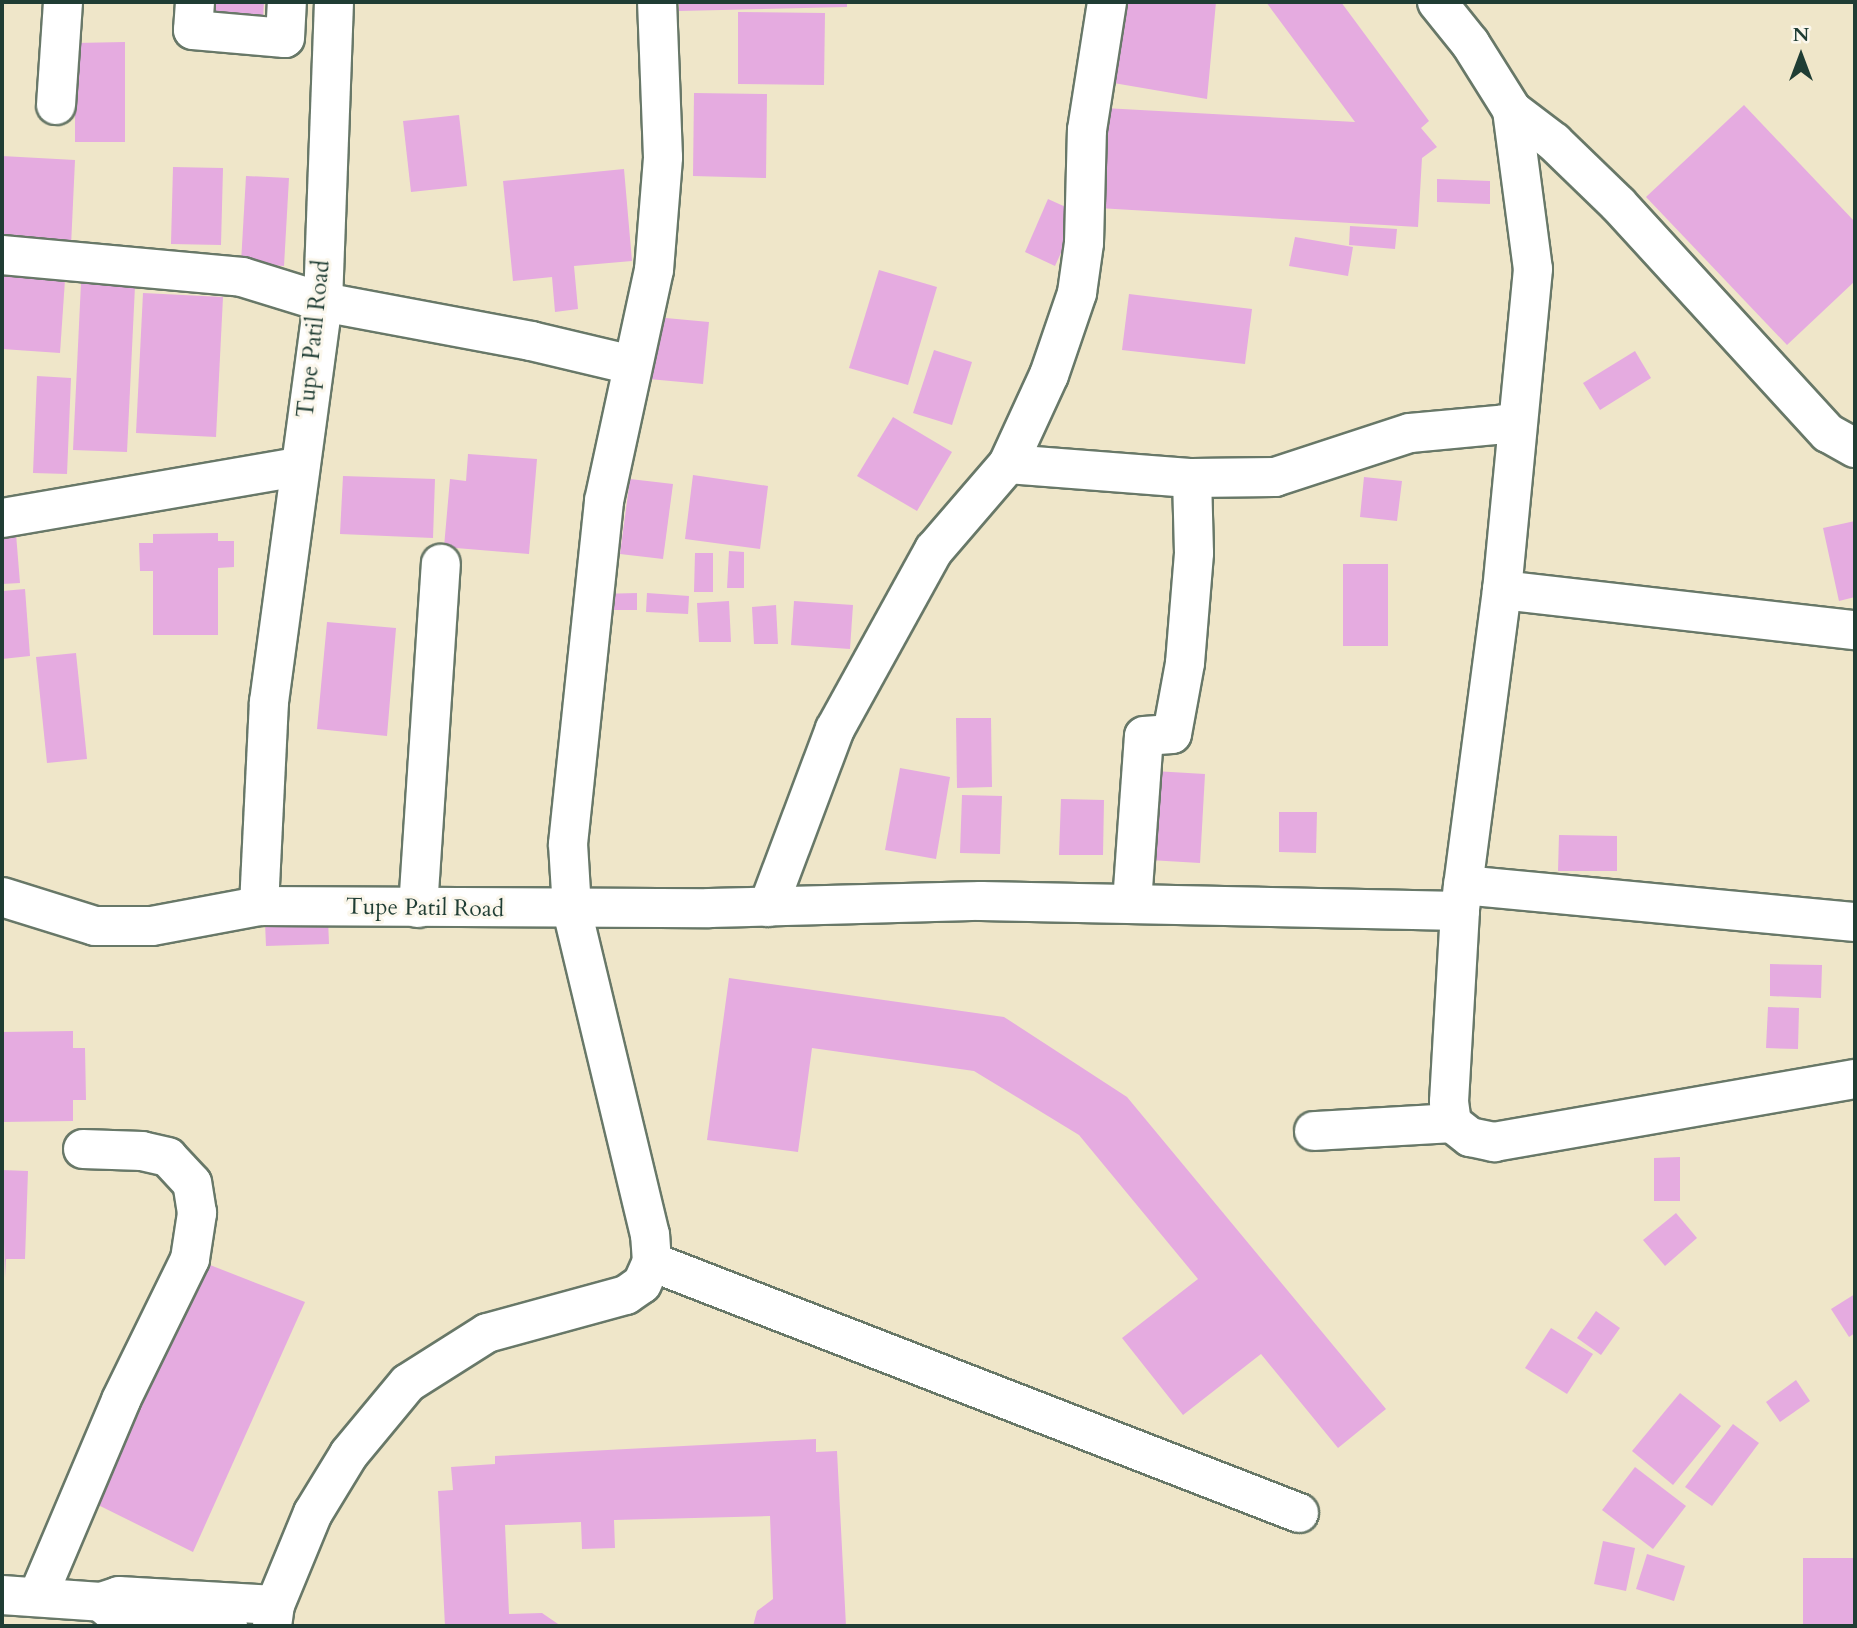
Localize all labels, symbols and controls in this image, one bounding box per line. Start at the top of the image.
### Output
north arrow [1766,21,1836,91]
text: N [1793,22,1809,48]
street label: Tupe Patil Road [292,259,336,419]
street label: Tupe Patil Road [346,893,504,923]

